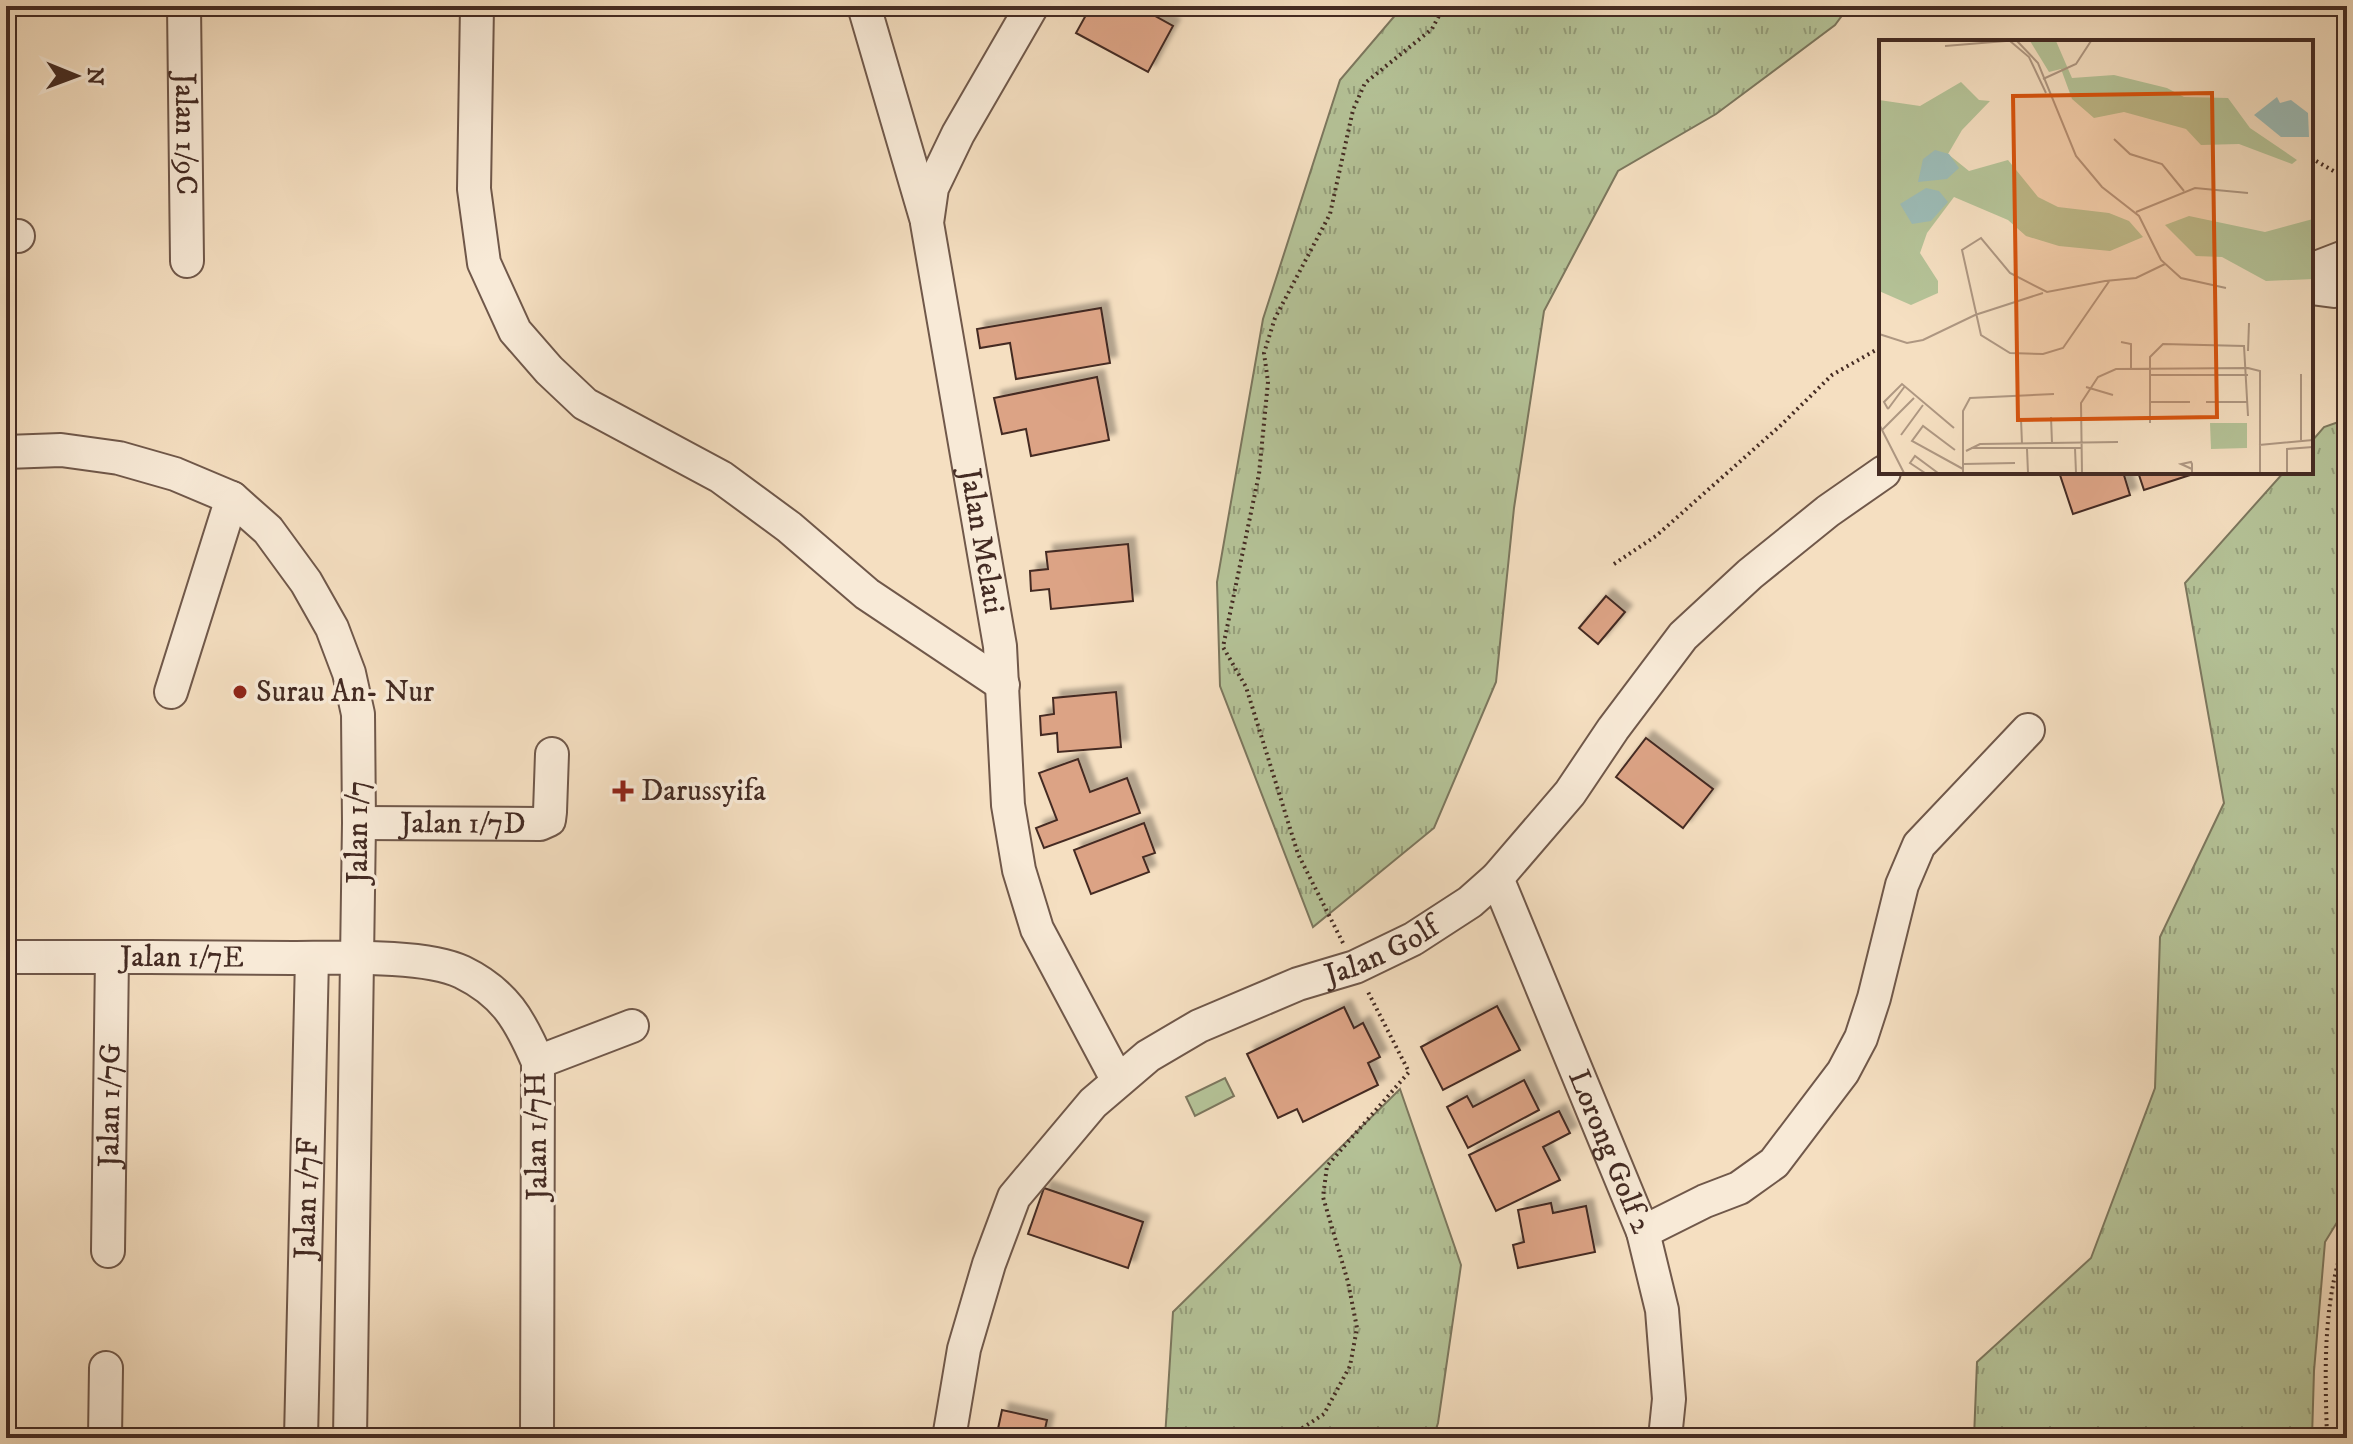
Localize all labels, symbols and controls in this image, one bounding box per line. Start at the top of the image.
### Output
north arrow [36,36,116,116]
inset map [1879,40,2313,474]
text: N [81,67,108,86]
street label: Jalan 1/9C [166,70,205,195]
street label: Jalan Melati [951,463,1013,617]
place label: Surau An- Nur [256,674,434,711]
marker: Surau An- Nur [231,683,249,701]
place label: Darussyifa [641,773,766,810]
marker: Darussyifa [612,780,634,802]
street label: Jalan 1/7 [340,781,377,886]
street label: Jalan 1/7D [397,805,526,842]
street label: Jalan Golf [1317,906,1449,994]
street label: Jalan 1/7E [117,939,244,976]
street label: Jalan 1/7G [91,1043,129,1170]
street label: Lorong Golf 2 [1560,1064,1660,1239]
street label: Jalan 1/7H [517,1072,557,1203]
street label: Jalan 1/7F [287,1137,326,1262]

